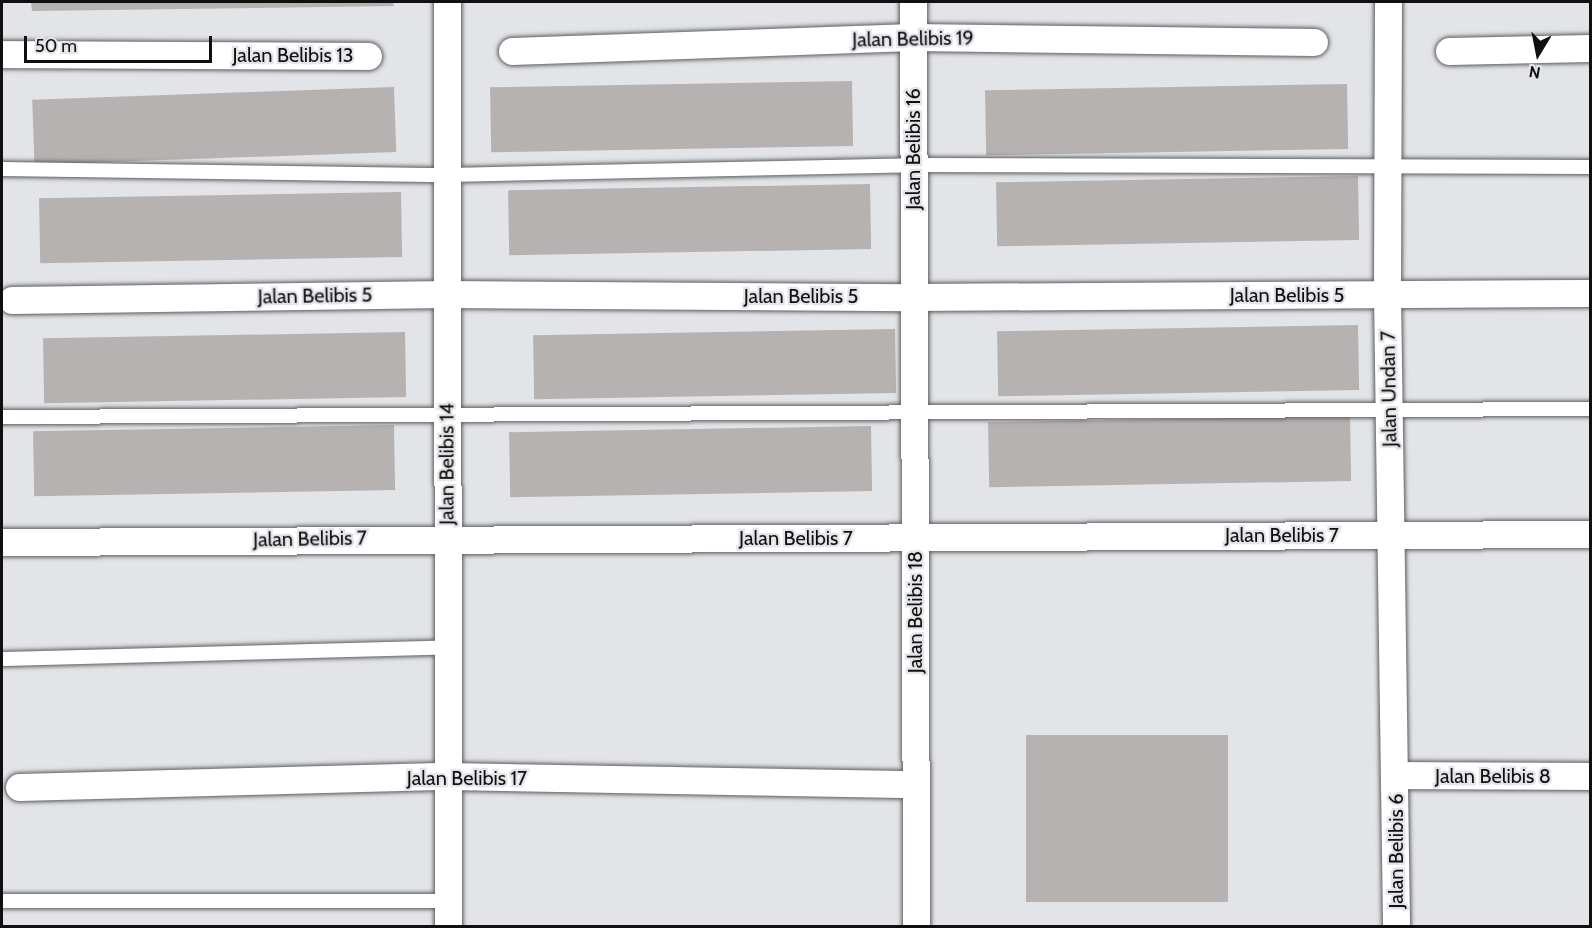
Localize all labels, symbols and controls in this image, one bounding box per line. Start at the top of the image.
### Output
scale bar [27,24,214,62]
north arrow [1508,24,1568,84]
street label: Jalan Belibis 19 [852,26,974,52]
text: 50 m [35,35,77,57]
street label: Jalan Belibis 13 [232,43,354,67]
text: N [1528,62,1542,83]
street label: Jalan Belibis 16 [901,88,925,210]
street label: Jalan Belibis 5 [258,283,372,309]
street label: Jalan Belibis 5 [1230,283,1344,307]
street label: Jalan Belibis 5 [744,284,858,308]
street label: Jalan Undan 7 [1376,331,1402,447]
street label: Jalan Belibis 14 [435,403,459,525]
street label: Jalan Belibis 7 [1225,523,1339,547]
street label: Jalan Belibis 7 [253,526,367,552]
street label: Jalan Belibis 7 [739,526,853,550]
street label: Jalan Belibis 18 [903,551,927,673]
street label: Jalan Belibis 8 [1435,764,1551,788]
street label: Jalan Belibis 17 [407,766,527,790]
street label: Jalan Belibis 6 [1384,793,1408,909]

